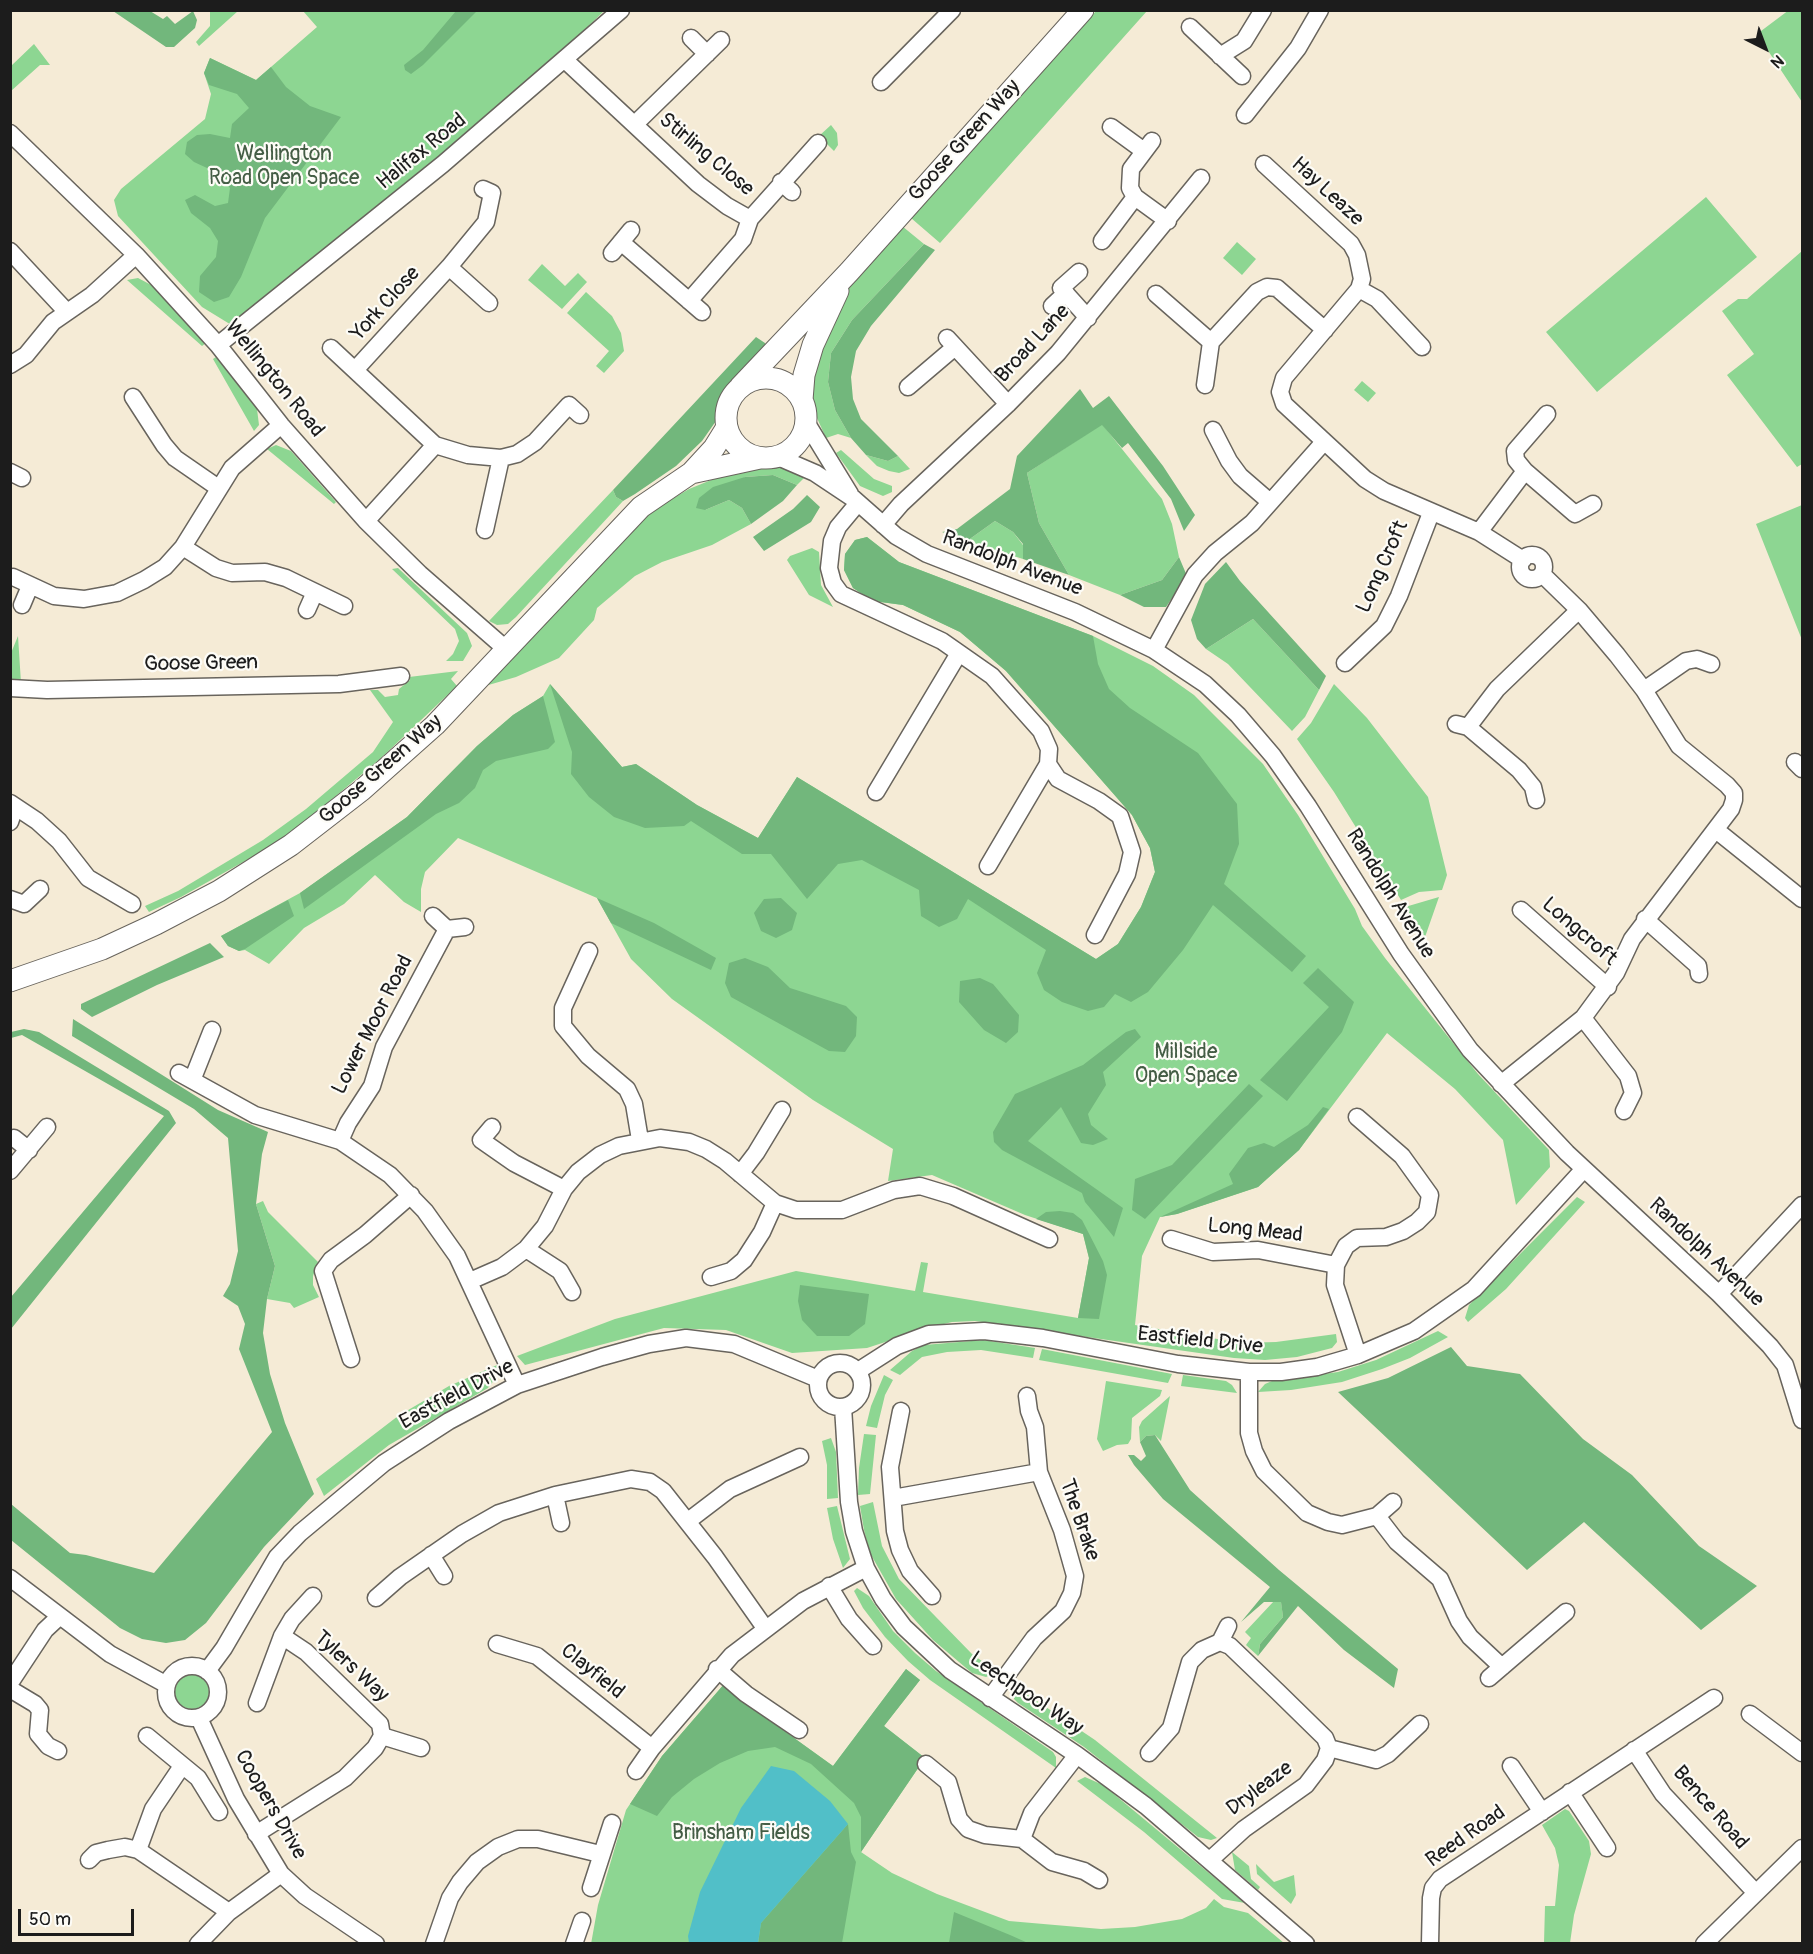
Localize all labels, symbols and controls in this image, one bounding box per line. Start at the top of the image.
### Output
north arrow [1735,18,1795,78]
text: N [1766,50,1788,72]
street label: Goose Green Way [904,75,1026,207]
street label: Halifax Road [372,108,472,196]
street label: Stirling Close [653,108,759,202]
park label: Wellington Road Open Space [209,142,359,192]
street label: Hay Leaze [1286,152,1368,232]
street label: York Close [346,262,426,346]
street label: Broad Lane [990,300,1076,388]
street label: Wellington Road [219,315,329,443]
street label: Long Croft [1352,517,1414,617]
street label: Randolph Avenue [938,526,1086,602]
street label: Goose Green [144,650,258,678]
street label: Goose Green Way [314,710,448,830]
street label: Randolph Avenue [1340,824,1440,964]
street label: Longcroft [1536,893,1622,971]
street label: Lower Moor Road [327,951,419,1099]
park label: Millside Open Space [1135,1040,1237,1090]
street label: Randolph Avenue [1643,1193,1769,1313]
street label: Long Mead [1206,1213,1304,1249]
street label: Eastfield Drive [1136,1322,1264,1360]
street label: Eastfield Drive [396,1354,518,1436]
street label: The Brake [1053,1476,1105,1564]
street label: Tylers Way [308,1626,394,1708]
street label: Clayfield [555,1639,629,1705]
street label: Leechpool Way [964,1647,1088,1741]
street label: Coopers Drive [229,1746,311,1864]
street label: Dryleaze [1222,1756,1298,1822]
street label: Bence Road [1667,1761,1753,1855]
street label: Reed Road [1421,1801,1511,1873]
park label: Brinsham Fields [672,1821,810,1847]
scale bar [21,1897,136,1935]
text: 50 m [29,1908,71,1931]

